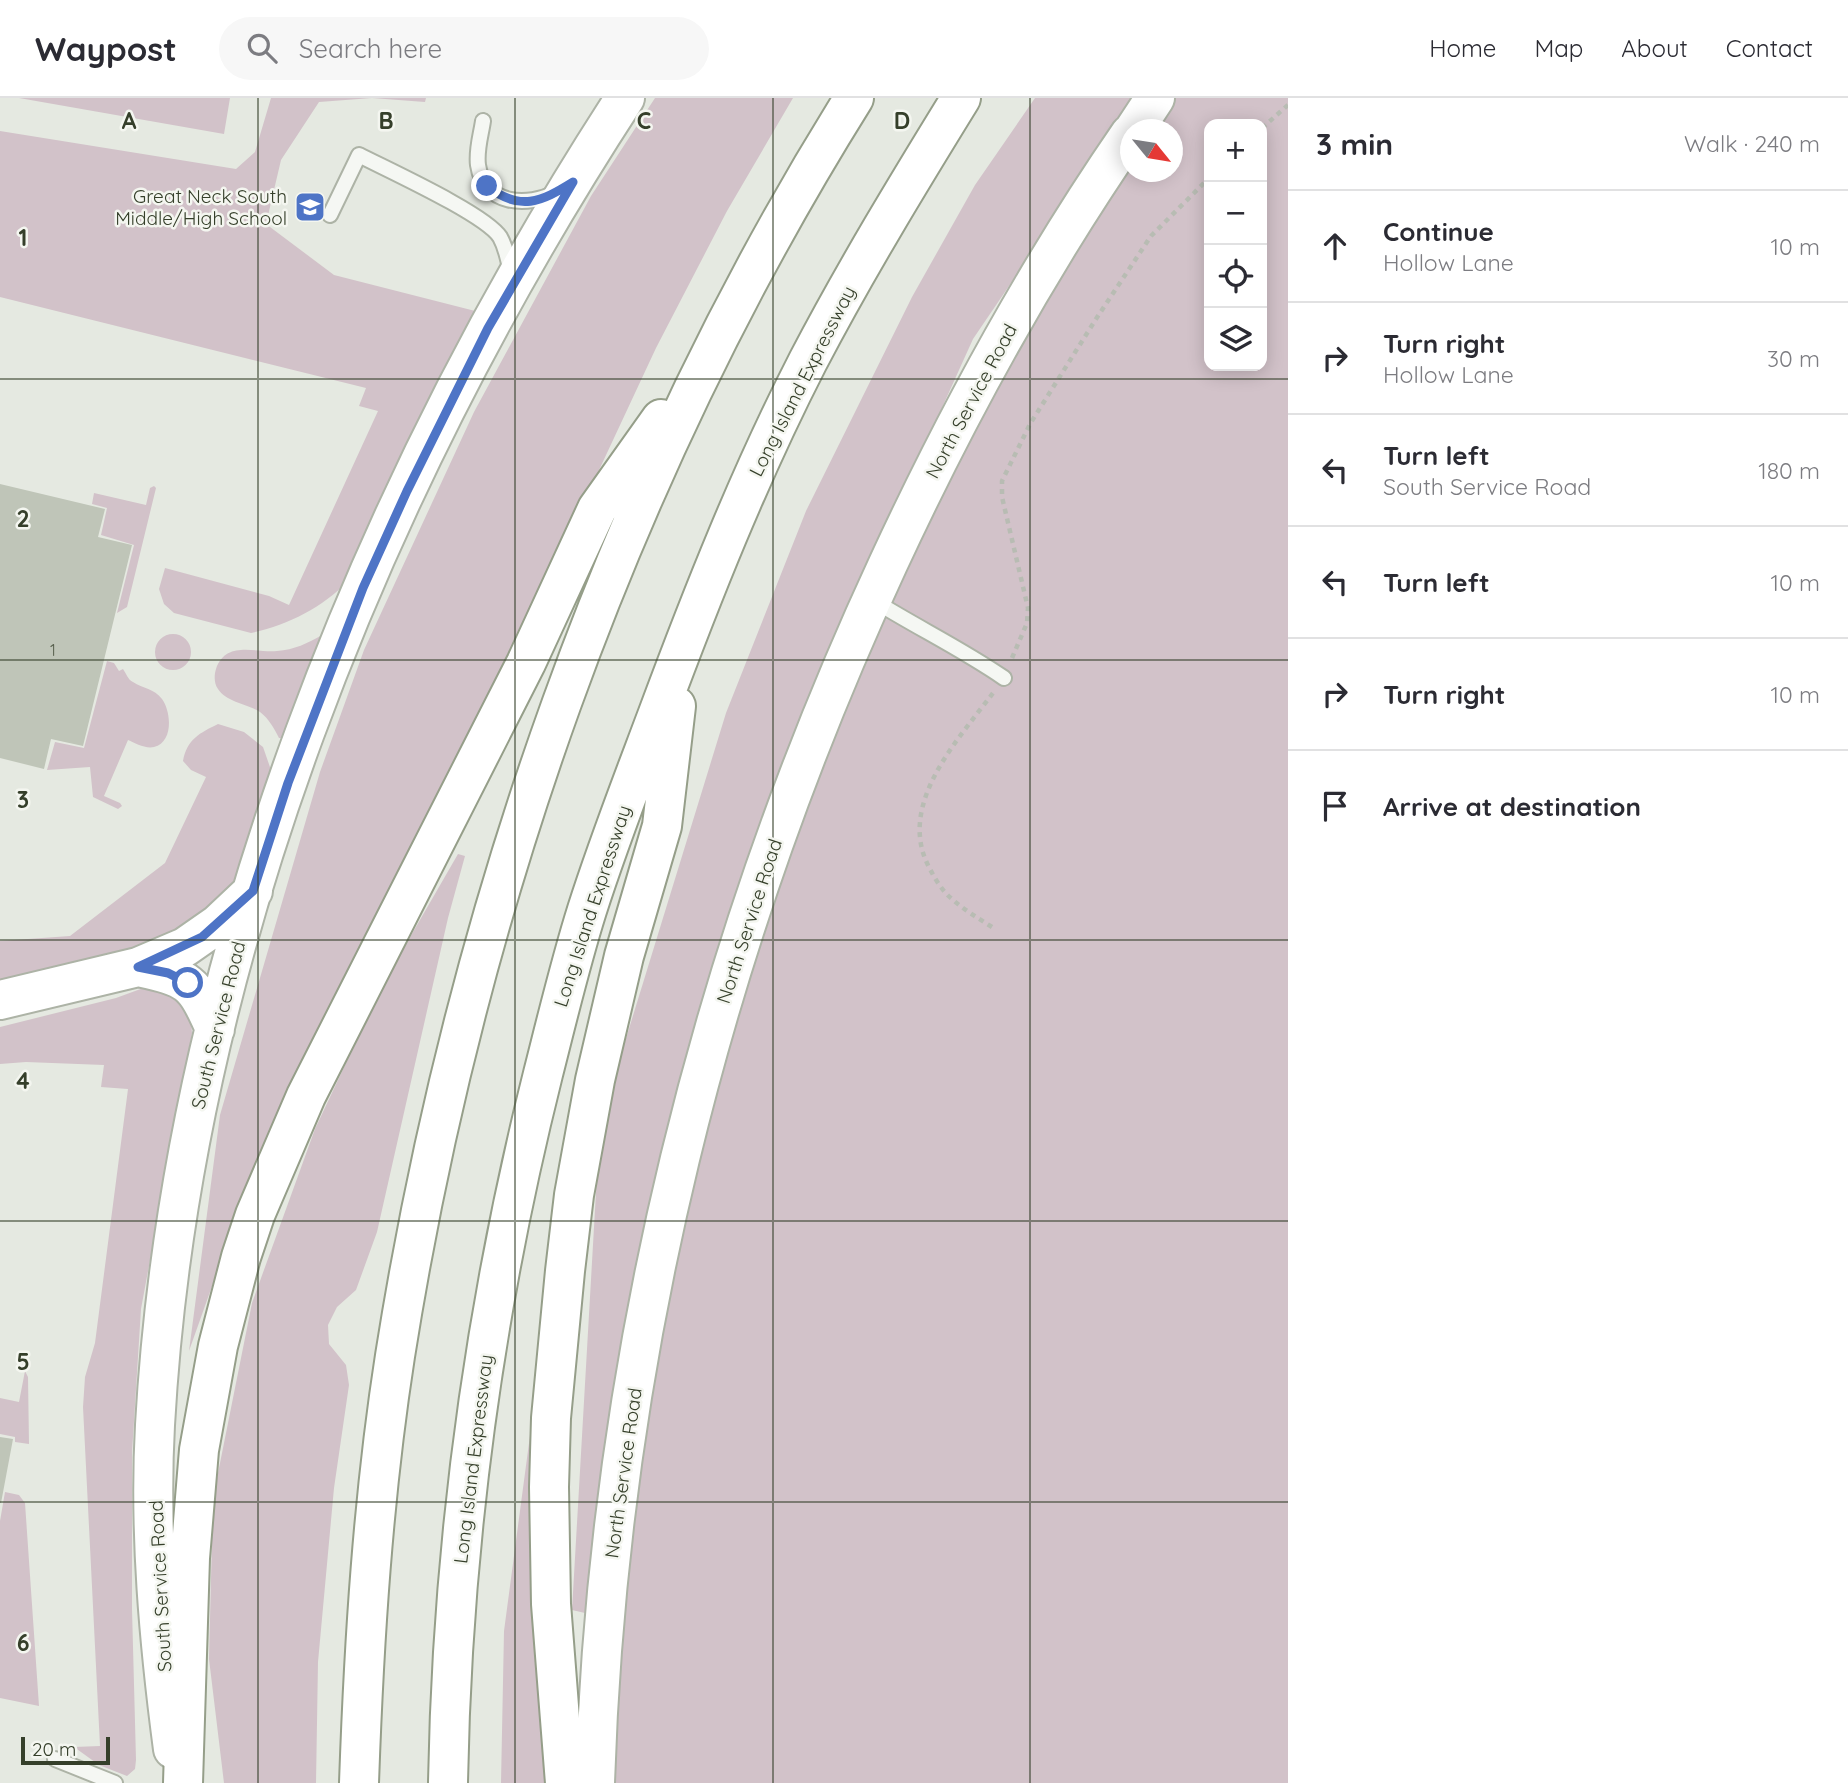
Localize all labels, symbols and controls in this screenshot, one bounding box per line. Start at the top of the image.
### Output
search box [219,17,709,80]
text: Waypost [35,28,177,69]
icon: search [243,29,281,67]
text: Search here [299,32,442,65]
text: Home [1429,33,1496,63]
text: Map [1534,33,1583,63]
text: About [1621,33,1688,63]
text: Contact [1726,33,1813,63]
text: A [122,106,137,135]
text: B [378,106,394,135]
text: C [637,106,651,135]
text: D [894,106,910,135]
north arrow [1120,119,1183,182]
map controls [1204,119,1267,371]
button: + [1204,119,1267,182]
text: 3 min [1316,125,1393,163]
text: Walk · 240 m [1684,129,1820,158]
route end [471,170,502,201]
button: − [1204,182,1267,245]
place label: Great Neck South Middle/High School [115,184,287,230]
school or university icon: Great Neck South Middle/High School [293,190,327,224]
text: Continue [1383,215,1494,248]
text: 1 [19,223,27,252]
icon: ahead [1316,227,1354,265]
text: 10 m [1771,232,1820,261]
button: locate [1204,245,1267,308]
text: Hollow Lane [1383,248,1514,277]
street label: Long Island Expressway [744,282,860,480]
button: layers [1204,308,1267,371]
street label: North Service Road [920,320,1022,482]
text: Turn right [1383,327,1505,360]
icon: right [1316,339,1354,377]
text: 30 m [1767,344,1820,373]
text: Hollow Lane [1383,360,1514,389]
text: Turn left [1383,439,1490,472]
icon: left [1316,451,1354,489]
text: 180 m [1758,456,1820,485]
text: South Service Road [1383,472,1591,501]
text: 2 [16,504,30,533]
icon: left [1316,563,1354,601]
text: Turn left [1383,566,1490,599]
text: 10 m [1771,568,1820,597]
house number: 1 [50,640,56,660]
icon: right [1316,675,1354,713]
text: Turn right [1383,678,1505,711]
text: 10 m [1771,680,1820,709]
text: 3 [17,785,29,814]
icon: arrive [1316,787,1354,825]
text: Arrive at destination [1383,790,1641,823]
street label: Long Island Expressway [548,802,636,1010]
street label: North Service Road [711,836,787,1006]
street label: South Service Road [186,939,250,1111]
route start [172,967,203,998]
text: 4 [16,1066,30,1095]
text: 5 [16,1347,30,1376]
street label: Long Island Expressway [448,1353,498,1565]
street label: North Service Road [599,1386,647,1560]
street label: South Service Road [144,1499,176,1673]
text: 6 [17,1628,29,1657]
scale bar [21,1734,110,1766]
text: 20 m [32,1737,76,1761]

